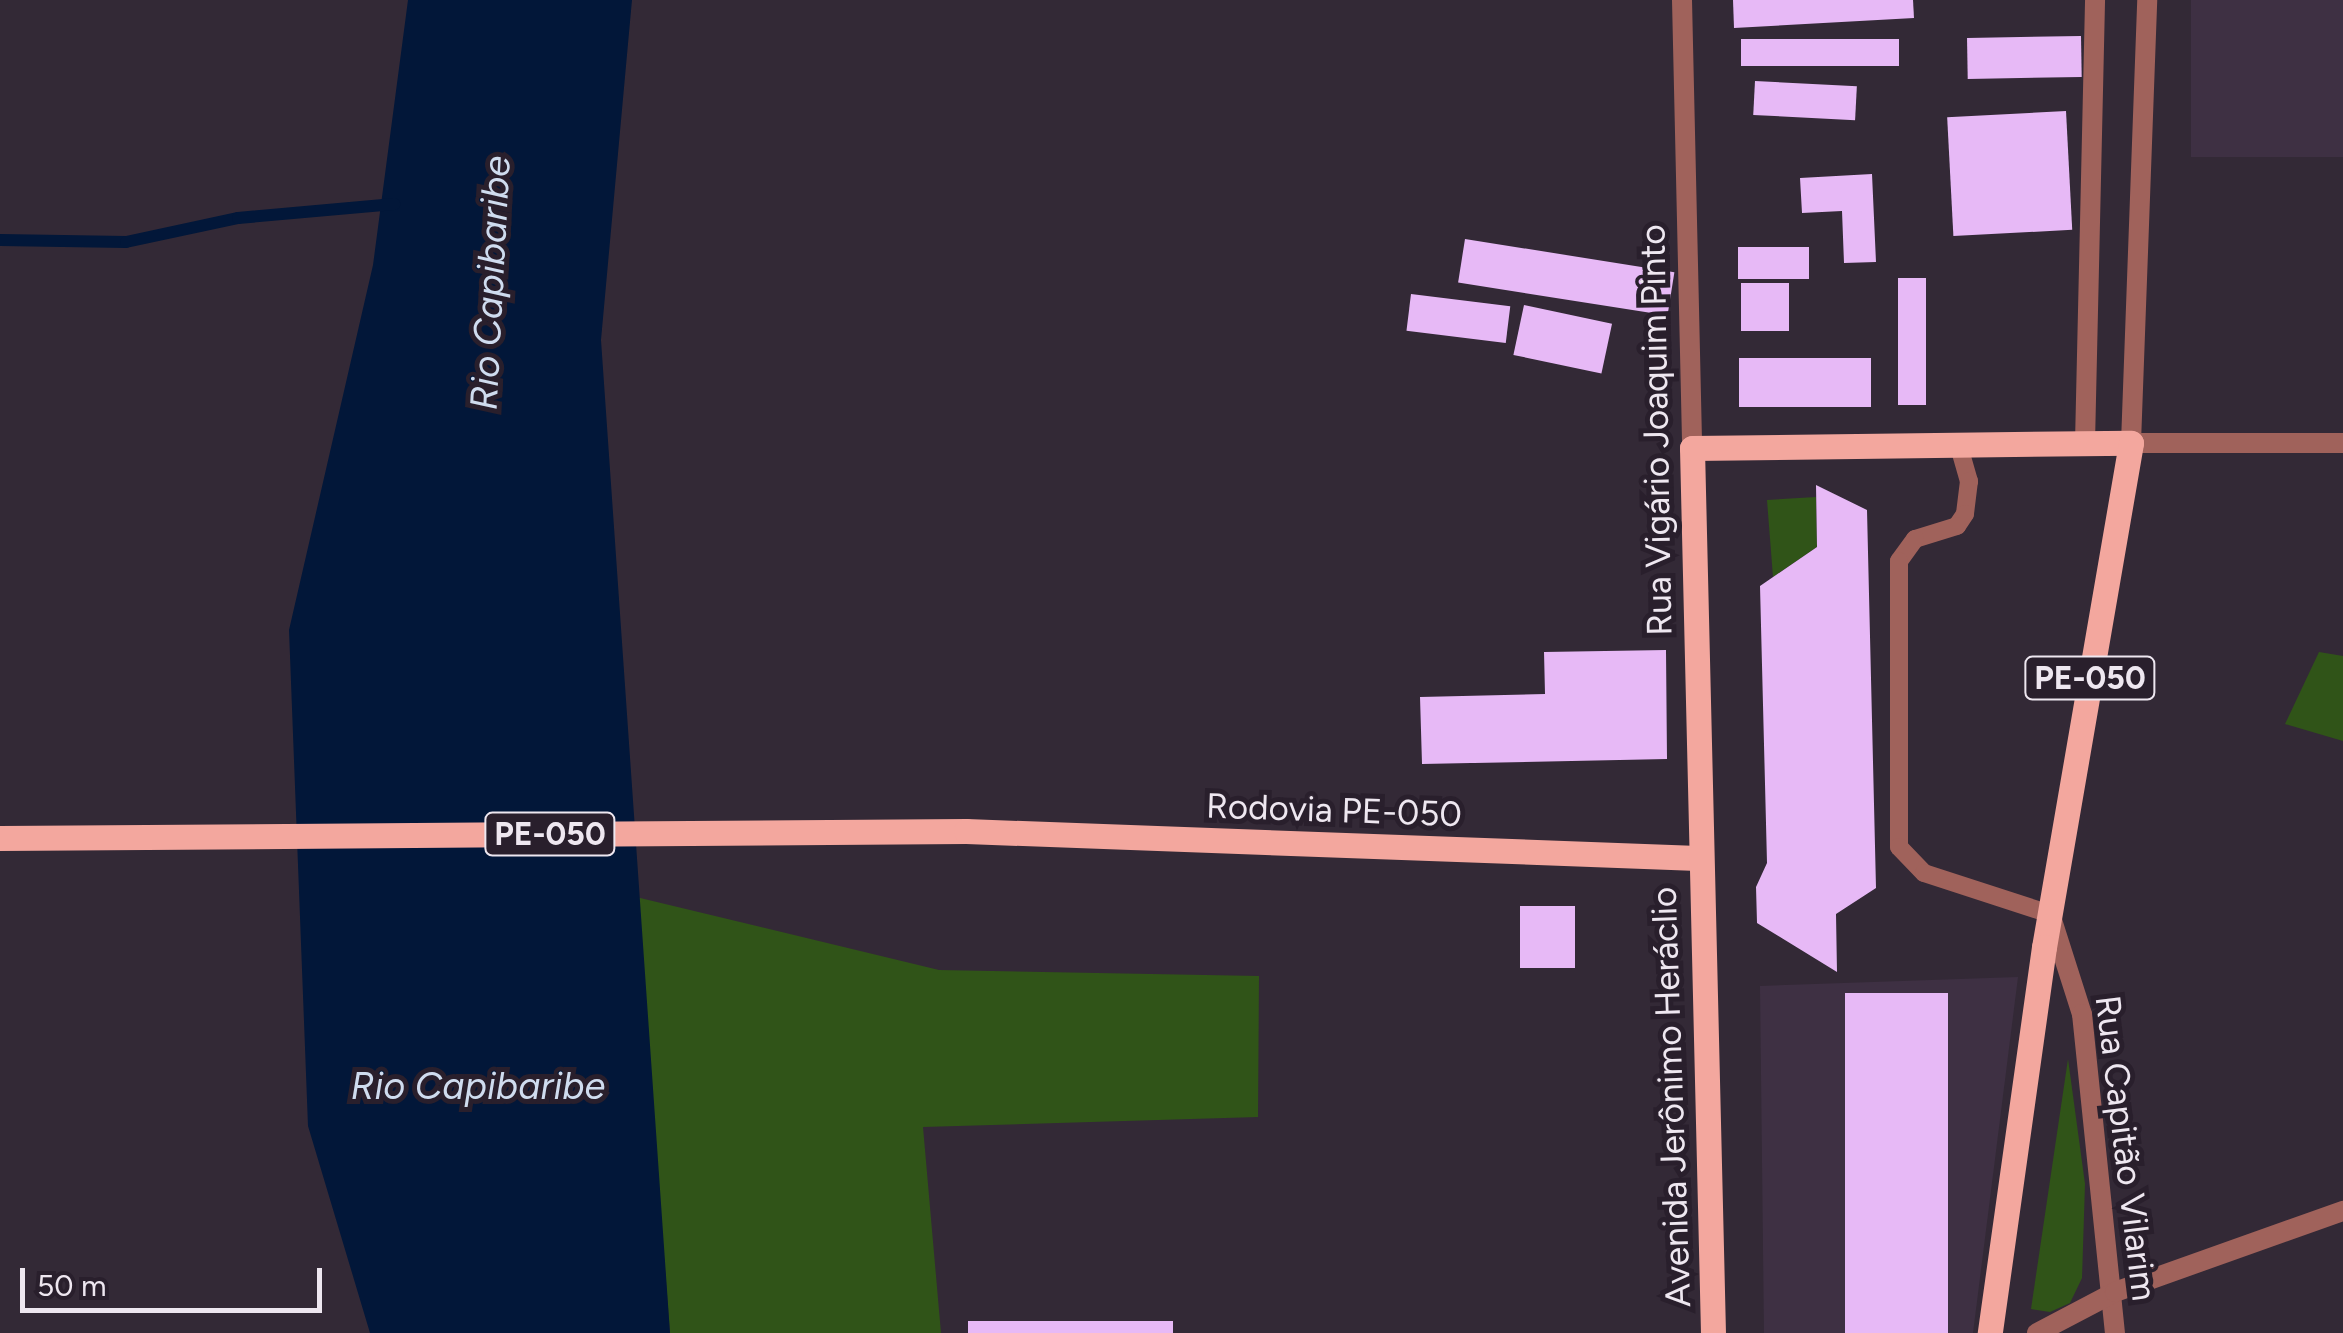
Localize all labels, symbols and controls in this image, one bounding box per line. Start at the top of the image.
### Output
water label: Rio Capibaribe [462,155,520,411]
street label: Rua Vigário Joaquim Pinto [1631,224,1681,636]
road number: PE-050 [2022,651,2158,705]
street label: Rodovia PE-050 [1205,785,1463,835]
road number: PE-050 [482,807,618,861]
street label: Avenida Jerônimo Heráclio [1643,886,1699,1308]
street label: Rua Capitão Vilarim [2086,993,2166,1303]
water label: Rio Capibaribe [351,1064,605,1110]
scale bar [25,1248,328,1310]
text: 50 m [37,1267,106,1304]

